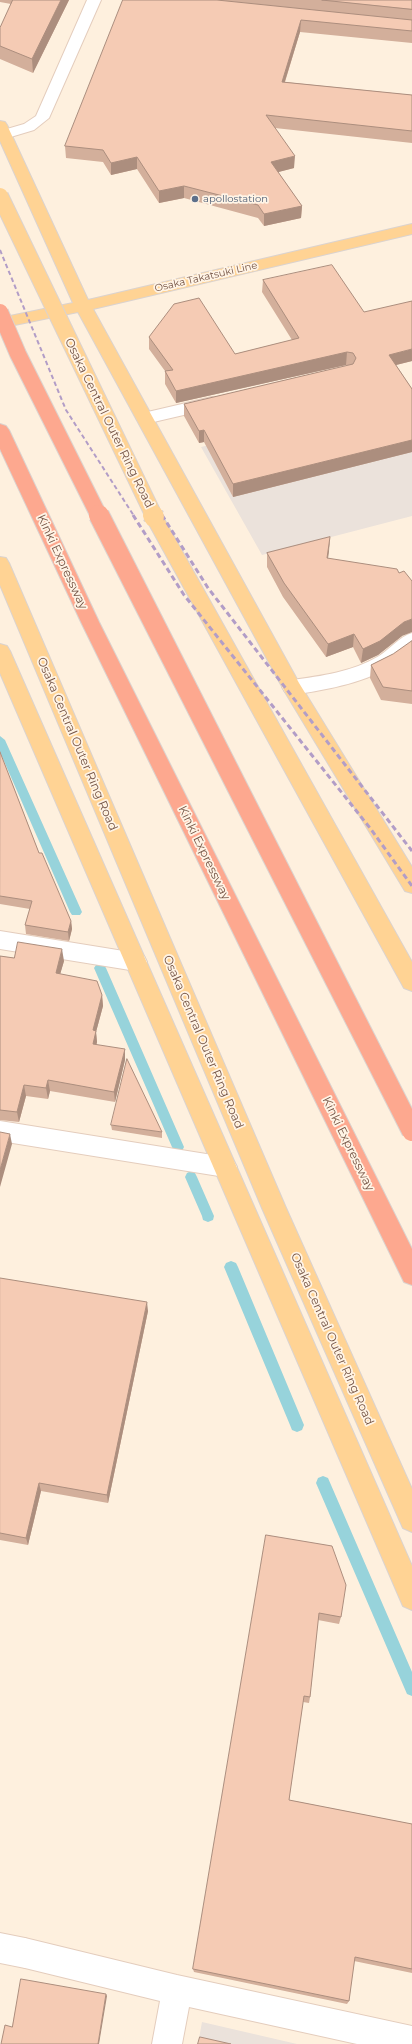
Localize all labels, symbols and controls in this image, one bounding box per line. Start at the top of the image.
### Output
place label: apollostation [203,193,268,205]
marker: apollostation [190,194,200,204]
street label: Osaka Takatsuki Line [153,259,259,295]
street label: Osaka Central Outer Ring Road [61,336,157,510]
street label: Kinki Expressway [34,512,90,612]
street label: Osaka Central Outer Ring Road [34,655,120,833]
street label: Kinki Expressway [175,804,233,902]
street label: Osaka Central Outer Ring Road [160,953,246,1131]
street label: Kinki Expressway [319,1095,377,1193]
street label: Osaka Central Outer Ring Road [287,1251,377,1427]

